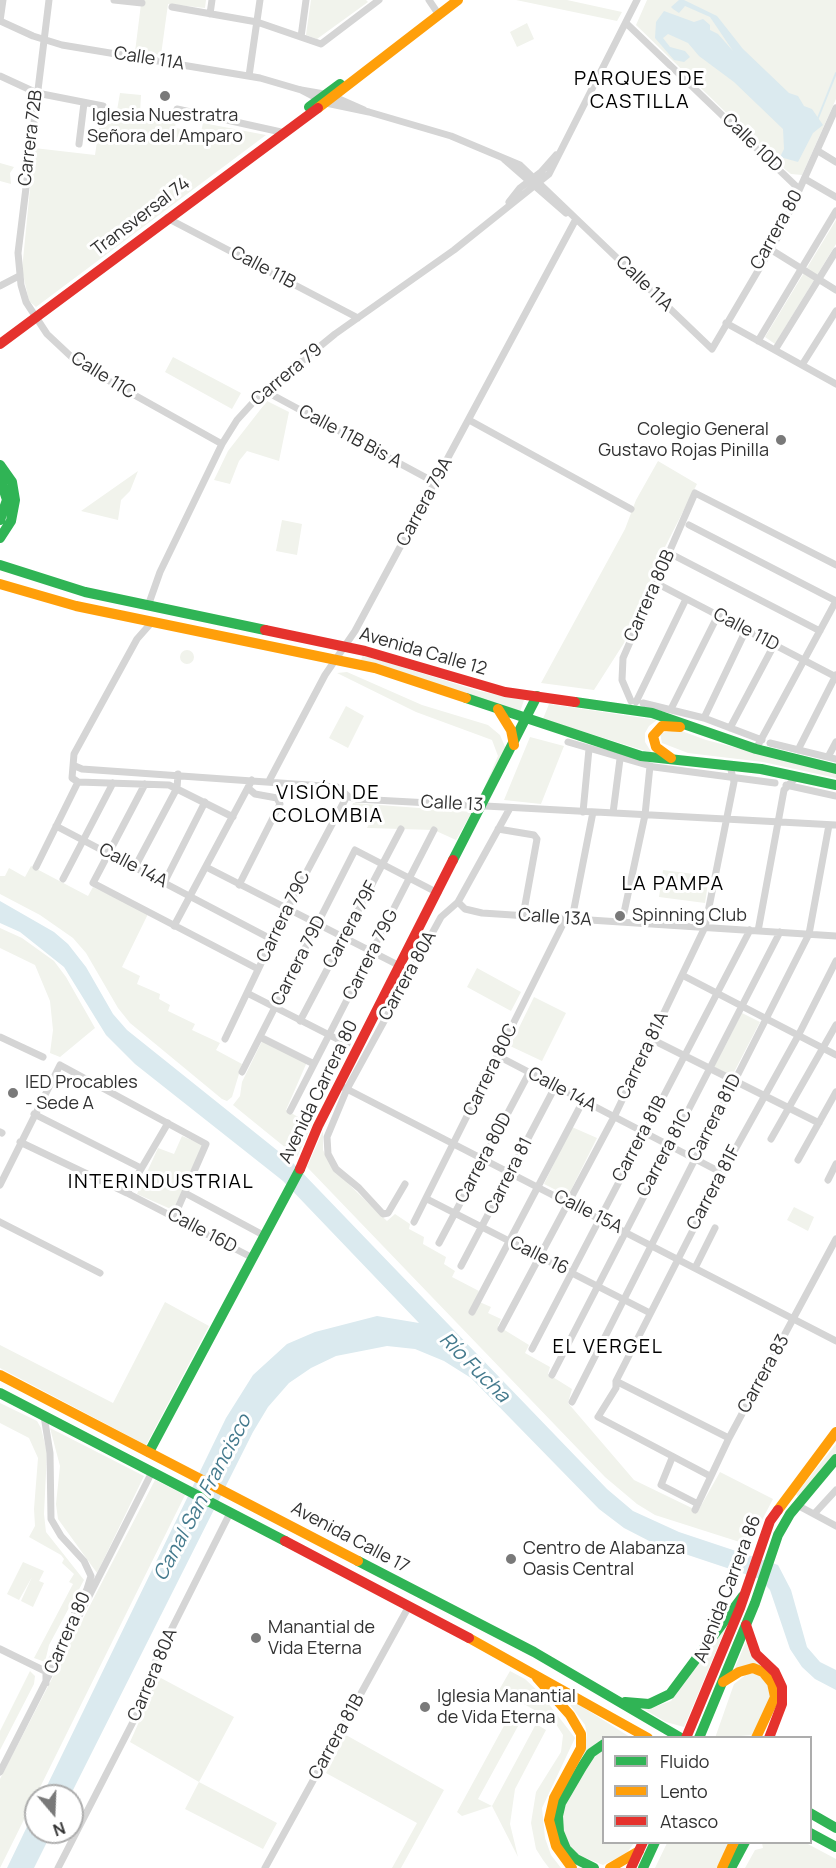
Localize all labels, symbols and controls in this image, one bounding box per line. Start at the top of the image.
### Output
street label: Calle 11A [112,43,186,75]
district label: PARQUES DE CASTILLA [574,67,706,114]
street label: Carrera 72B [14,89,48,187]
marker: Iglesia Nuestratra Señora del Amparo [158,89,172,103]
place label: Iglesia Nuestratra Señora del Amparo [87,105,243,148]
street label: Calle 10D [717,109,787,177]
street label: Transversal 74 [88,173,194,261]
street label: Carrera 80 [746,187,808,273]
street label: Calle 11B [227,242,299,294]
street label: Calle 11A [611,252,677,316]
street label: Carrera 79 [247,339,327,411]
street label: Calle 11C [67,348,139,404]
street label: Calle 11B Bis A [295,401,405,473]
place label: Colegio General Gustavo Rojas Pinilla [598,419,769,462]
marker: Colegio General Gustavo Rojas Pinilla [774,433,788,447]
street label: Carrera 79A [393,454,457,550]
street label: Carrera 80B [620,547,680,645]
street label: Calle 11D [709,604,783,656]
street label: Avenida Calle 12 [357,623,489,681]
district label: VISIÓN DE COLOMBIA [272,781,384,828]
street label: Calle 13 [420,792,484,816]
street label: Calle 14A [95,839,171,893]
street label: Carrera 79C [253,868,315,966]
district label: LA PAMPA [621,872,725,896]
street label: Carrera 79F [319,878,383,972]
street label: Calle 13A [517,905,593,931]
place label: Spinning Club [632,905,747,927]
street label: Carrera 79G [339,906,403,1004]
marker: Spinning Club [613,909,627,923]
street label: Carrera 79D [267,912,331,1010]
street label: Carrera 80A [375,928,441,1024]
street label: Carrera 81A [613,1009,673,1103]
street label: Avenida Carrera 80 [275,1017,363,1167]
street label: Carrera 80C [459,1020,523,1120]
street label: Calle 14A [524,1063,600,1117]
street label: Carrera 81D [684,1071,746,1165]
place label: IED Procables - Sede A [25,1072,138,1114]
marker: IED Procables - Sede A [6,1086,20,1100]
street label: Carrera 81B [608,1092,672,1186]
street label: Carrera 81C [633,1105,697,1201]
street label: Carrera 80D [451,1109,517,1207]
street label: Carrera 81 [480,1134,538,1218]
street label: Carrera 81F [683,1142,745,1234]
district label: INTERINDUSTRIAL [68,1170,254,1194]
street label: Calle 15A [550,1186,626,1238]
street label: Calle 16D [164,1204,240,1258]
street label: Calle 16 [506,1232,572,1280]
water label: Río Fucha [434,1328,514,1408]
street label: Carrera 83 [734,1331,794,1417]
district label: EL VERGEL [553,1335,663,1359]
water label: Canal San Francisco [149,1411,257,1585]
street label: Avenida Calle 17 [287,1498,413,1578]
street label: Avenida Carrera 86 [690,1512,766,1666]
place label: Centro de Alabanza Oasis Central [523,1538,685,1580]
marker: Centro de Alabanza Oasis Central [504,1552,518,1566]
street label: Carrera 80 [40,1589,96,1677]
place label: Manantial de Vida Eterna [268,1617,375,1660]
street label: Carrera 80A [124,1625,182,1725]
marker: Manantial de Vida Eterna [249,1631,263,1645]
place label: Iglesia Manantial de Vida Eterna [437,1686,576,1728]
street label: Carrera 81B [305,1690,369,1784]
marker: Iglesia Manantial de Vida Eterna [418,1700,432,1714]
legend [602,1736,812,1844]
text: Fluido [660,1749,709,1773]
text: Lento [660,1779,708,1803]
north arrow [24,1784,84,1844]
text: Atasco [660,1809,718,1833]
text: N [50,1817,68,1841]

